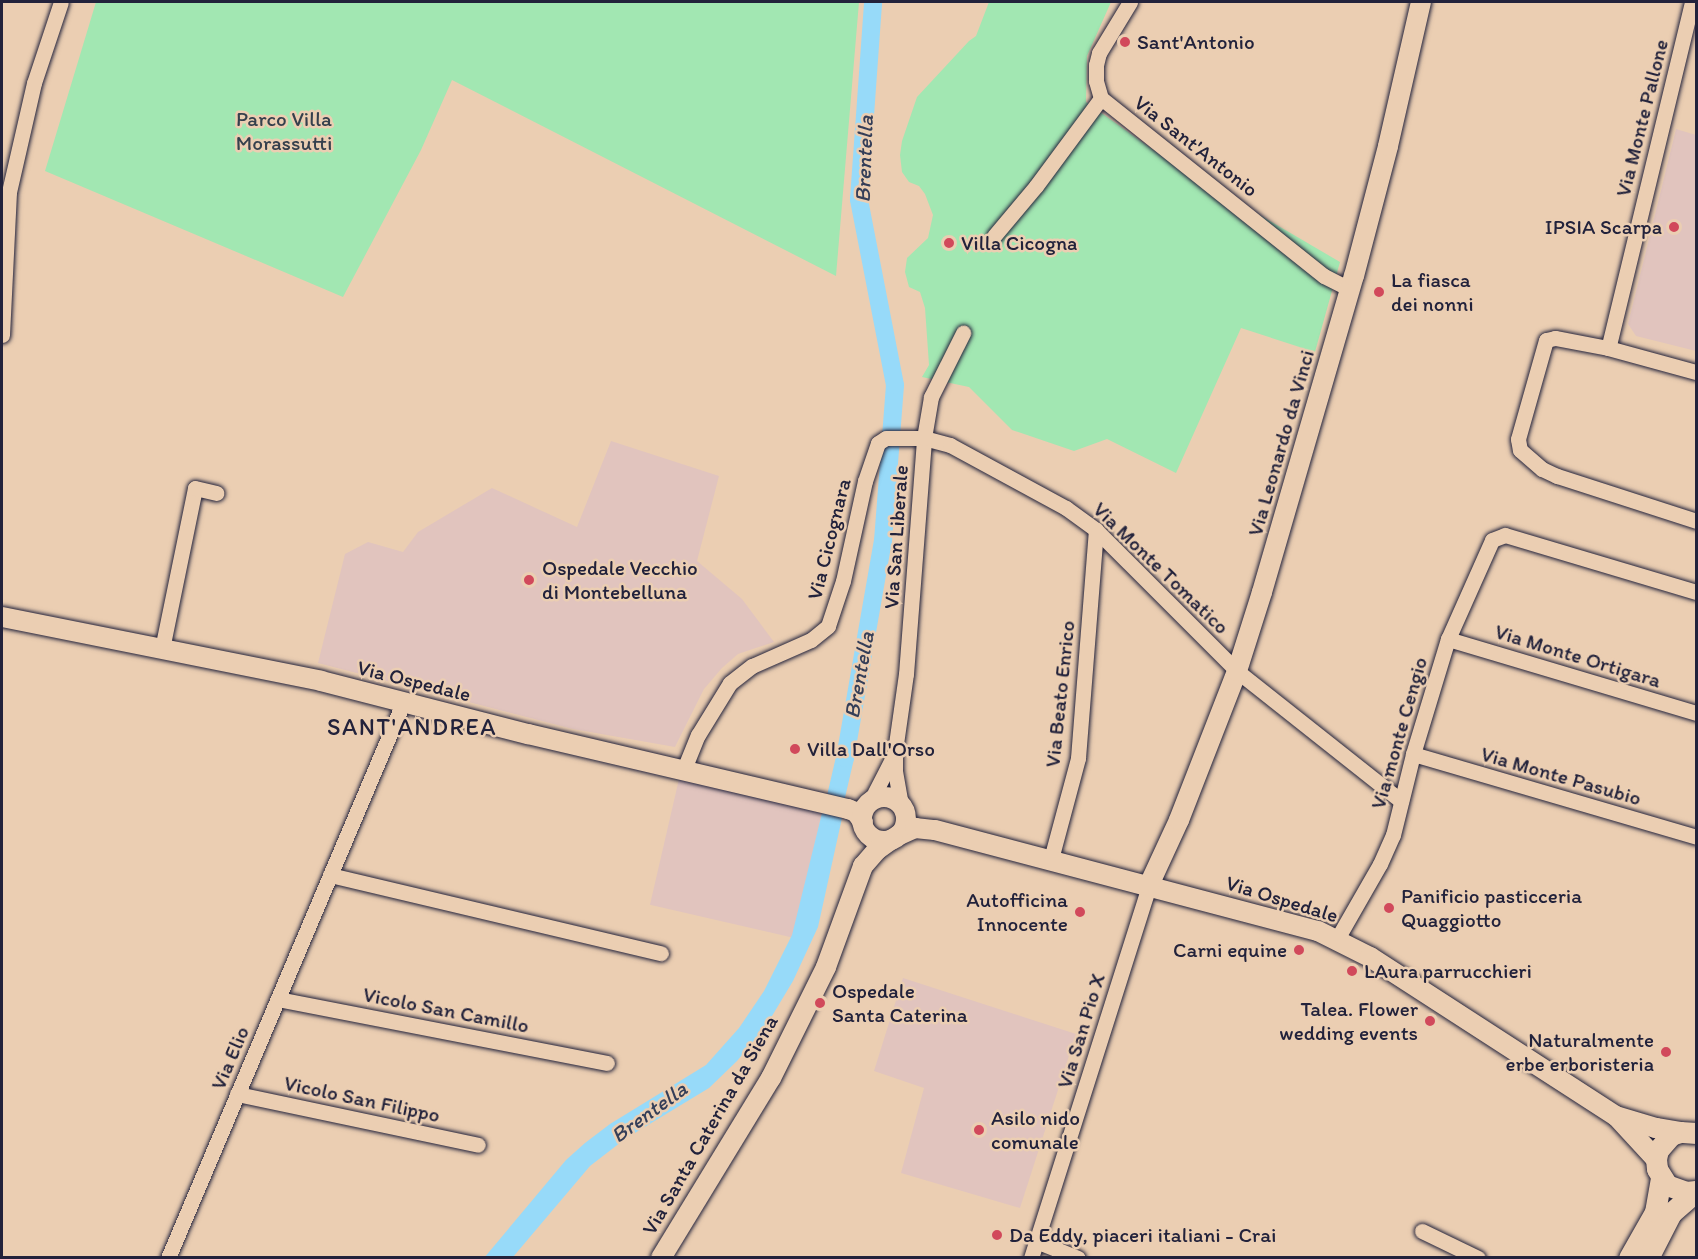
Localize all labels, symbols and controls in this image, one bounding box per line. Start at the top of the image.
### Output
place label: Sant'Antonio [1137,29,1255,55]
marker: Sant'Antonio [1118,35,1132,49]
street label: Via Monte Pallone [1610,37,1674,199]
street label: Via Sant'Antonio [1129,90,1263,202]
park label: Parco Villa Morassutti [236,106,332,156]
water label: Brentella [849,115,879,203]
place label: IPSIA Scarpa [1545,214,1662,240]
marker: IPSIA Scarpa [1667,220,1681,234]
place label: Villa Cicogna [961,230,1079,256]
marker: Villa Cicogna [942,236,956,250]
place label: La fiasca dei nonni [1391,267,1474,317]
marker: La fiasca dei nonni [1372,285,1386,299]
street label: Via Leonardo da Vinci [1242,347,1320,539]
street label: Via San Liberale [878,464,914,610]
street label: Via Cicognara [802,475,856,603]
street label: Via Monte Tomatico [1089,498,1233,638]
place label: Ospedale Vecchio di Montebelluna [542,555,698,605]
marker: Ospedale Vecchio di Montebelluna [520,571,538,589]
street label: Via Monte Ortigara [1492,619,1664,693]
street label: Via Beato Enrico [1040,620,1080,768]
water label: Brentella [838,629,880,721]
street label: Via monte Cengio [1365,654,1433,812]
street label: Via Ospedale [355,655,473,707]
district label: SANT'ANDREA [327,713,497,741]
place label: Villa Dall'Orso [807,736,936,762]
street label: Via Monte Pasubio [1478,741,1644,811]
marker: Villa Dall'Orso [788,742,802,756]
street label: Via Ospedale [1223,870,1341,928]
place label: Panificio pasticceria Quaggiotto [1401,883,1582,933]
place label: Autofficina Innocente [966,887,1068,937]
marker: Panificio pasticceria Quaggiotto [1382,901,1396,915]
marker: Autofficina Innocente [1073,905,1087,919]
place label: Carni equine [1174,937,1287,963]
marker: Carni equine [1292,943,1306,957]
place label: LAura parrucchieri [1364,958,1532,984]
marker: LAura parrucchieri [1345,964,1359,978]
street label: Via San Pio X [1052,971,1110,1091]
place label: Ospedale Santa Caterina [832,978,968,1028]
street label: Vicolo San Camillo [361,982,531,1038]
marker: Ospedale Santa Caterina [813,996,827,1010]
place label: Talea. Flower wedding events [1280,996,1418,1046]
street label: Via Santa Caterina da Siena [636,1010,784,1240]
marker: Talea. Flower wedding events [1423,1014,1437,1028]
street label: Via Elio [205,1023,255,1093]
place label: Naturalmente erbe erboristeria [1505,1027,1654,1077]
marker: Naturalmente erbe erboristeria [1659,1045,1673,1059]
street label: Vicolo San Filippo [282,1070,442,1128]
water label: Brentella [606,1076,692,1148]
place label: Asilo nido comunale [991,1105,1080,1155]
marker: Asilo nido comunale [972,1123,986,1137]
place label: Da Eddy, piaceri italiani - Crai [1009,1222,1276,1248]
marker: Da Eddy, piaceri italiani - Crai [990,1228,1004,1242]

